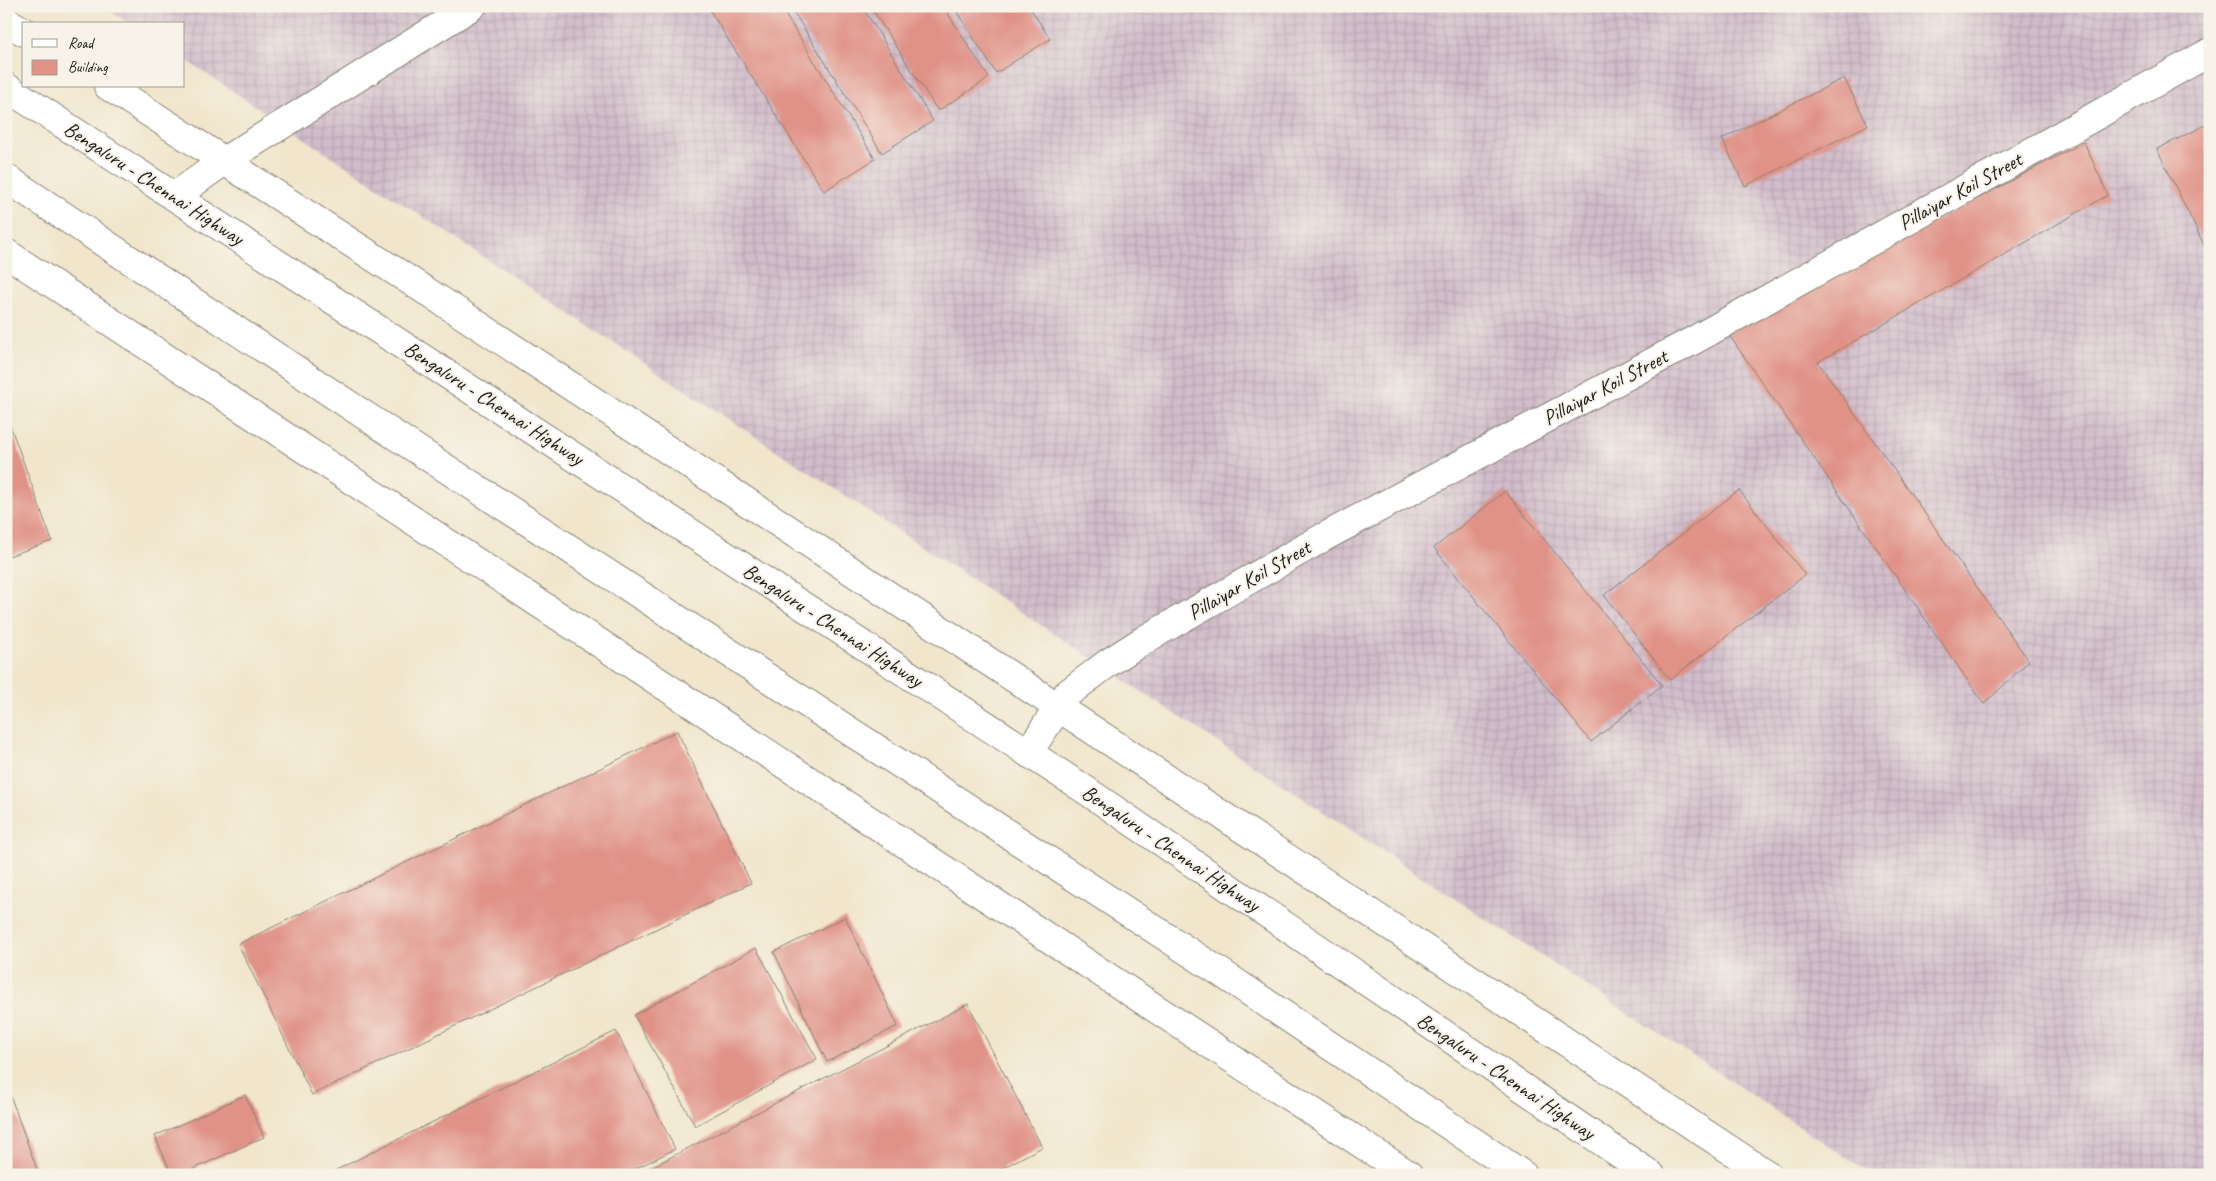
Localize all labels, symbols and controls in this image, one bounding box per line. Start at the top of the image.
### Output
legend [22,22,185,88]
text: Road [68,34,95,53]
text: Building [68,58,108,77]
street label: Bengaluru - Chennai Highway [59,115,250,252]
street label: Pillaiyar Koil Street [1894,145,2028,236]
street label: Bengaluru - Chennai Highway [399,335,590,472]
street label: Pillaiyar Koil Street [1538,342,1673,431]
street label: Pillaiyar Koil Street [1183,533,1317,626]
street label: Bengaluru - Chennai Highway [738,557,929,694]
street label: Bengaluru - Chennai Highway [1077,779,1266,918]
street label: Bengaluru - Chennai Highway [1412,1007,1601,1146]

